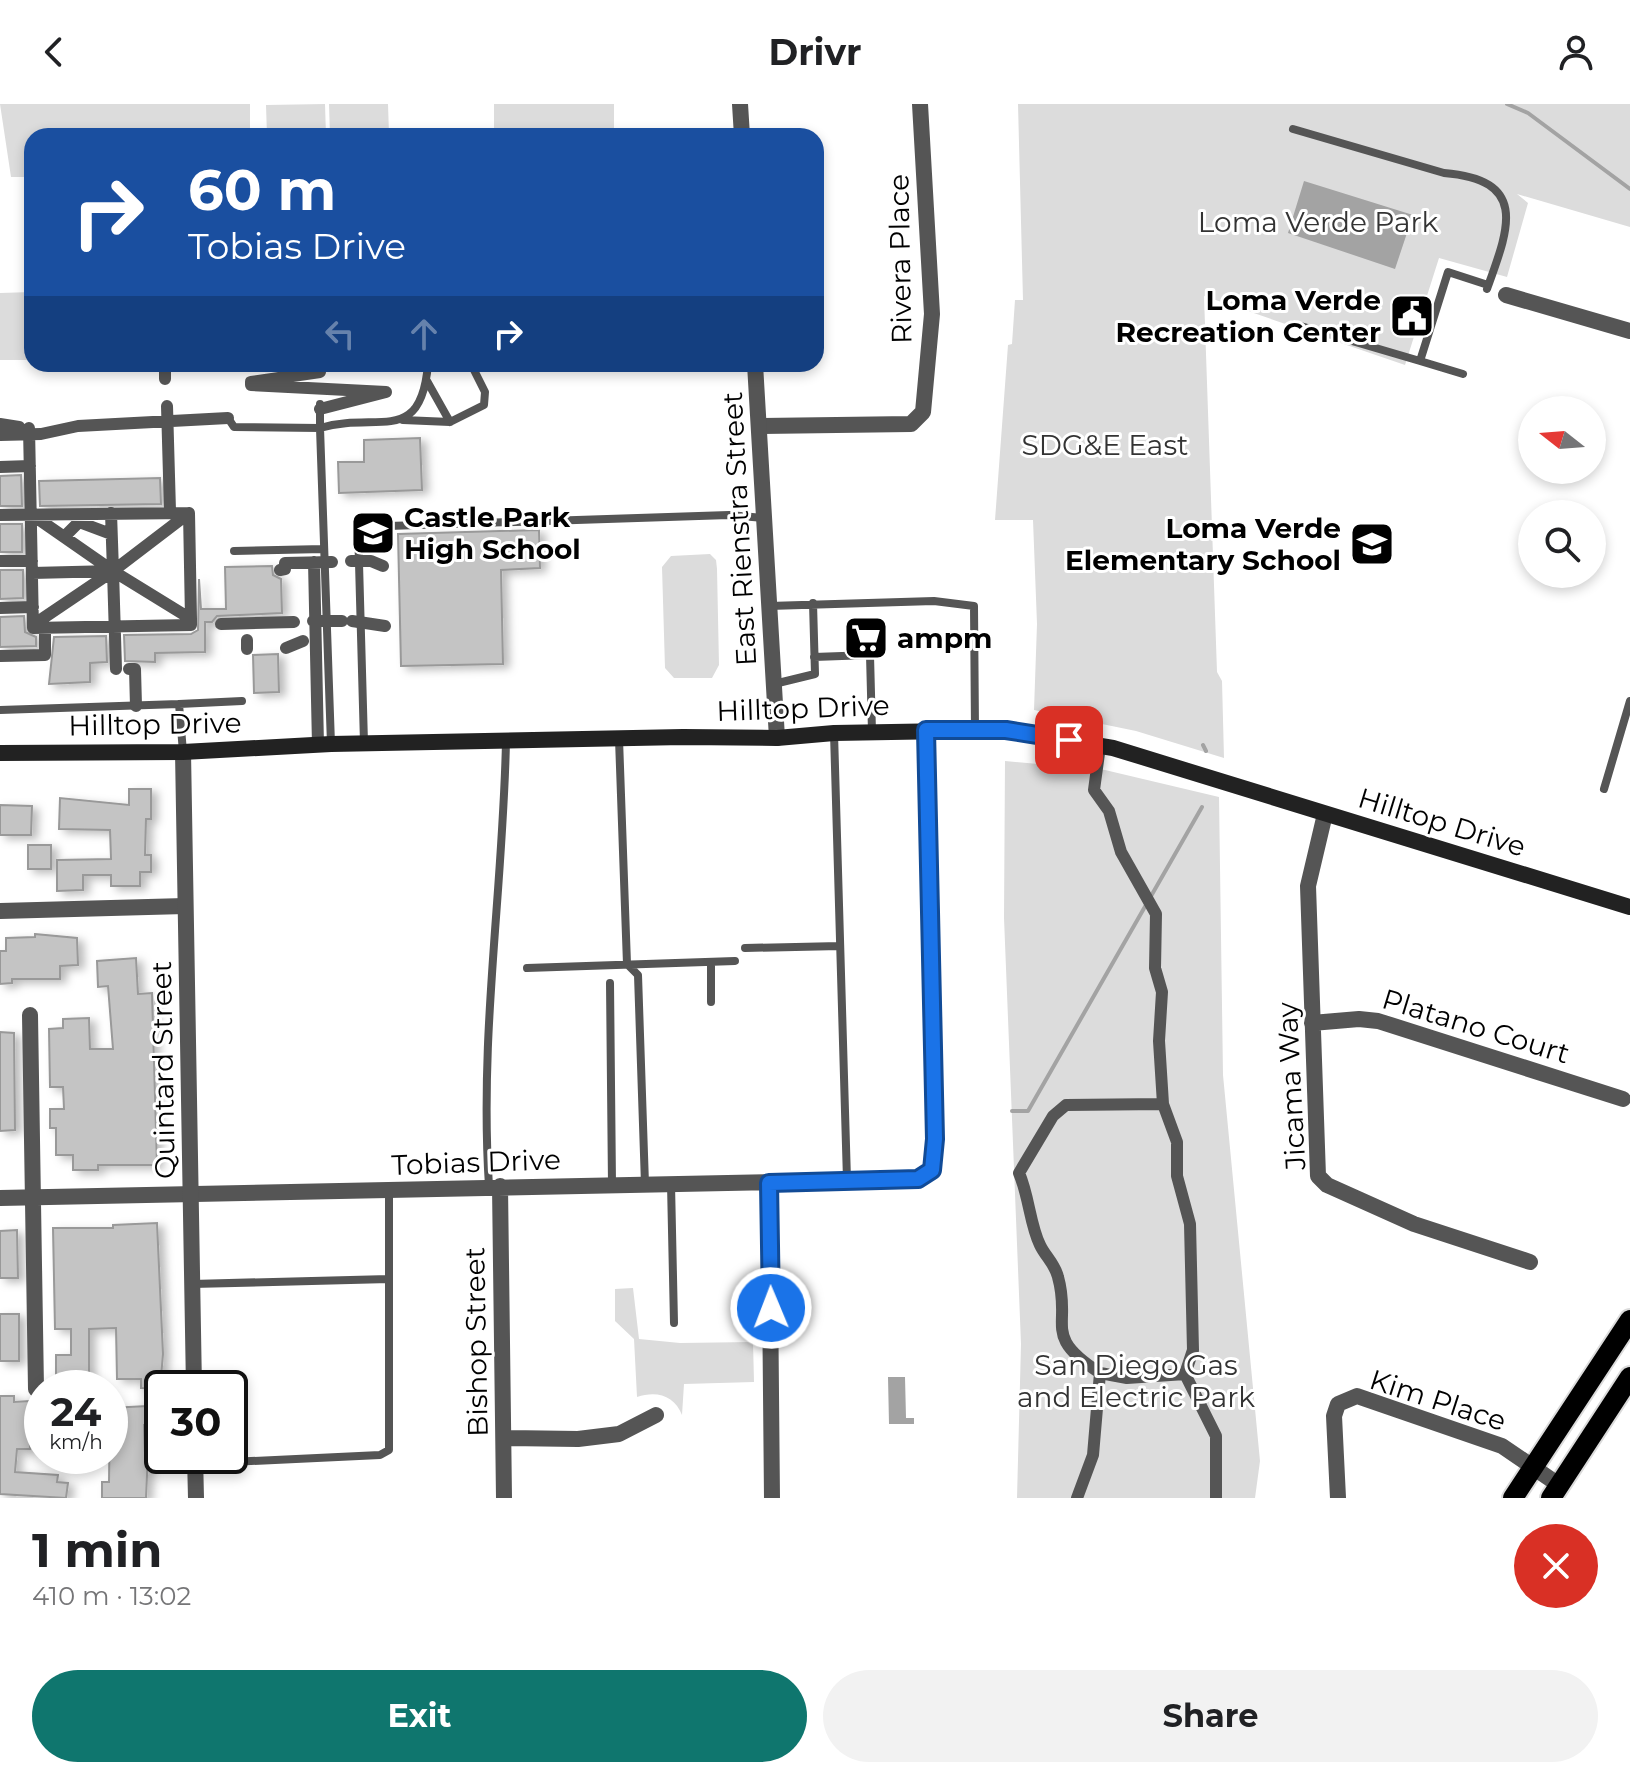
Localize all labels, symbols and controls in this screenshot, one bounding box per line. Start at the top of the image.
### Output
icon: back [32,30,76,74]
text: Drivr [768,30,862,74]
icon: person [1554,30,1598,74]
text: 60 m [188,156,336,224]
icon: right [56,160,160,264]
street label: Rivera Place [882,174,918,344]
park label: Loma Verde Park [1198,205,1438,239]
text: Tobias Drive [188,224,406,268]
place label: Loma Verde Recreation Center [1115,283,1381,349]
public building icon: Loma Verde Recreation Center [1388,292,1436,340]
icon: left [318,312,362,356]
icon: ahead [402,312,446,356]
icon: right [486,312,530,356]
street label: East Rienstra Street [715,391,763,667]
north arrow [1518,396,1606,484]
map controls [1518,396,1606,588]
park label: SDG&E East [1022,428,1188,462]
place label: Castle Park High School [404,500,581,566]
button: search [1518,500,1606,588]
school or university icon: Castle Park High School [349,509,397,557]
place label: Loma Verde Elementary School [1065,511,1341,577]
school or university icon: Loma Verde Elementary School [1348,520,1396,568]
supermarket icon: ampm [842,614,890,662]
place label: ampm [897,621,992,655]
street label: Hilltop Drive [716,688,890,728]
street label: Hilltop Drive [68,705,242,743]
pin [1035,706,1103,774]
icon: arrive [1047,718,1091,762]
street label: Hilltop Drive [1354,780,1530,864]
street label: Quintard Street [144,961,182,1179]
street label: Platano Court [1378,981,1574,1071]
street label: Jicama Way [1270,1000,1312,1172]
street label: Tobias Drive [391,1142,561,1182]
street label: Bishop Street [457,1247,495,1437]
position arrow [729,1266,813,1350]
park label: San Diego Gas and Electric Park [1017,1348,1255,1414]
street label: Kim Place [1366,1362,1510,1438]
speed limit sign: 30 [144,1370,248,1474]
text: 24 [51,1387,101,1436]
text: km/h [49,1430,103,1454]
text: 1 min [32,1521,162,1579]
button: close [1514,1524,1598,1608]
text: 410 m · 13:02 [32,1580,191,1612]
button: Exit [32,1670,807,1762]
button: Share [823,1670,1598,1762]

